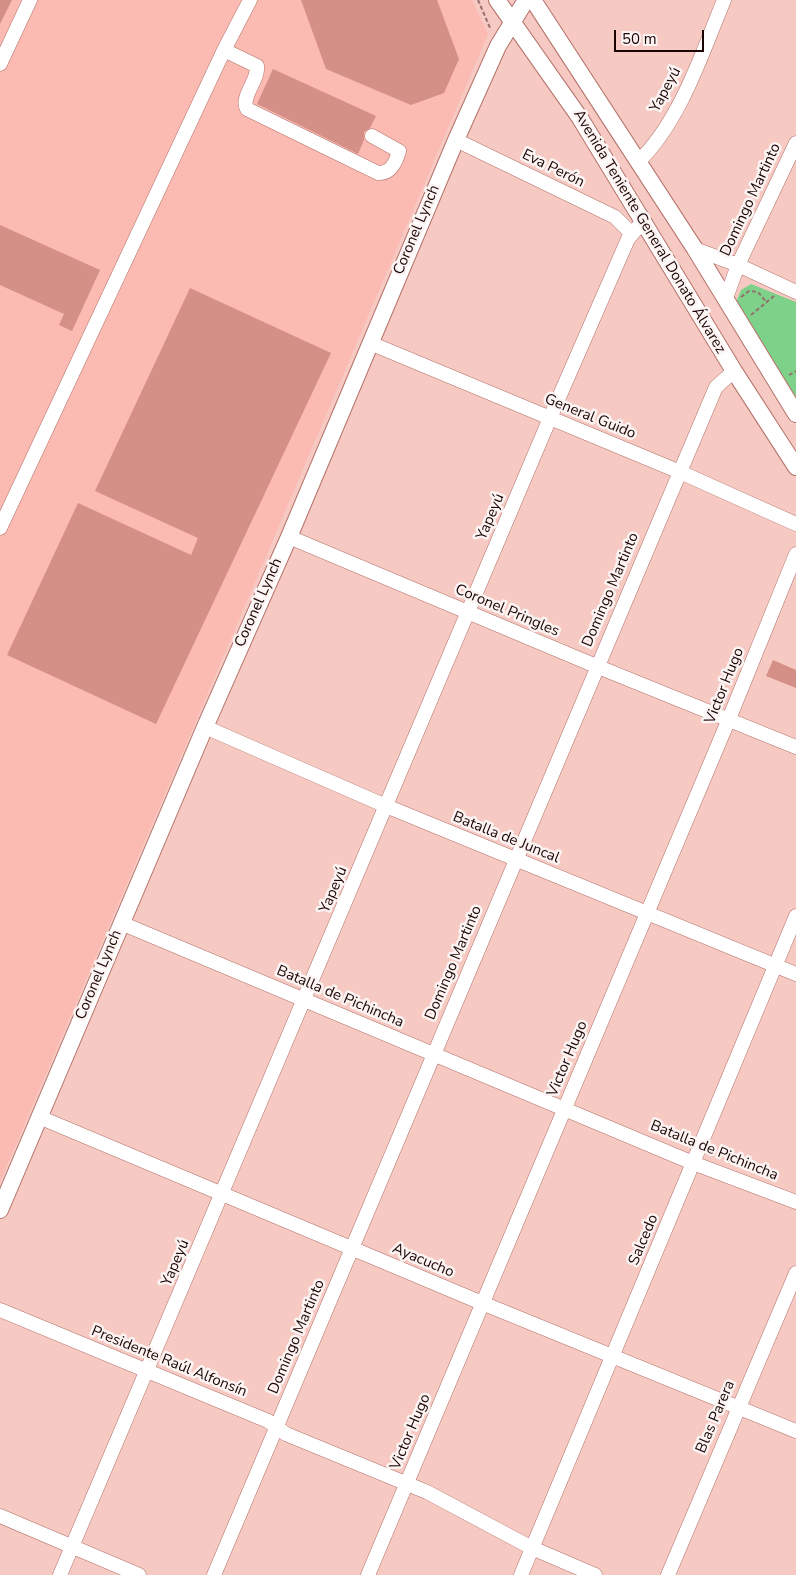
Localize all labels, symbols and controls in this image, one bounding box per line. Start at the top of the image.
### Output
scale bar [616,20,706,52]
text: 50 m [622,29,657,49]
street label: Yapeyú [647,64,685,116]
street label: Avenida Teniente General Donato Álvarez [569,107,729,357]
street label: Domingo Martinto [717,141,785,259]
street label: Eva Perón [519,146,587,192]
street label: Coronel Lynch [390,183,444,277]
street label: General Guido [542,391,638,443]
street label: Yapeyú [473,491,509,543]
street label: Domingo Martinto [579,530,643,650]
street label: Coronel Lynch [231,556,287,650]
street label: Coronel Pringles [452,581,562,641]
street label: Victor Hugo [702,645,748,727]
street label: Batalla de Juncal [450,808,562,868]
street label: Yapeyú [316,864,352,916]
street label: Domingo Martinto [422,903,486,1023]
street label: Coronel Lynch [72,928,126,1022]
street label: Batalla de Pichincha [274,962,406,1032]
street label: Victor Hugo [544,1018,592,1100]
street label: Batalla de Pichincha [647,1117,781,1185]
street label: Salcedo [625,1212,663,1268]
street label: Yapeyú [158,1237,194,1289]
street label: Ayacucho [389,1240,457,1282]
street label: Domingo Martinto [265,1277,329,1397]
street label: Presidente Raúl Alfonsín [89,1322,249,1402]
street label: Blas Parera [693,1378,739,1456]
street label: Victor Hugo [387,1391,435,1473]

